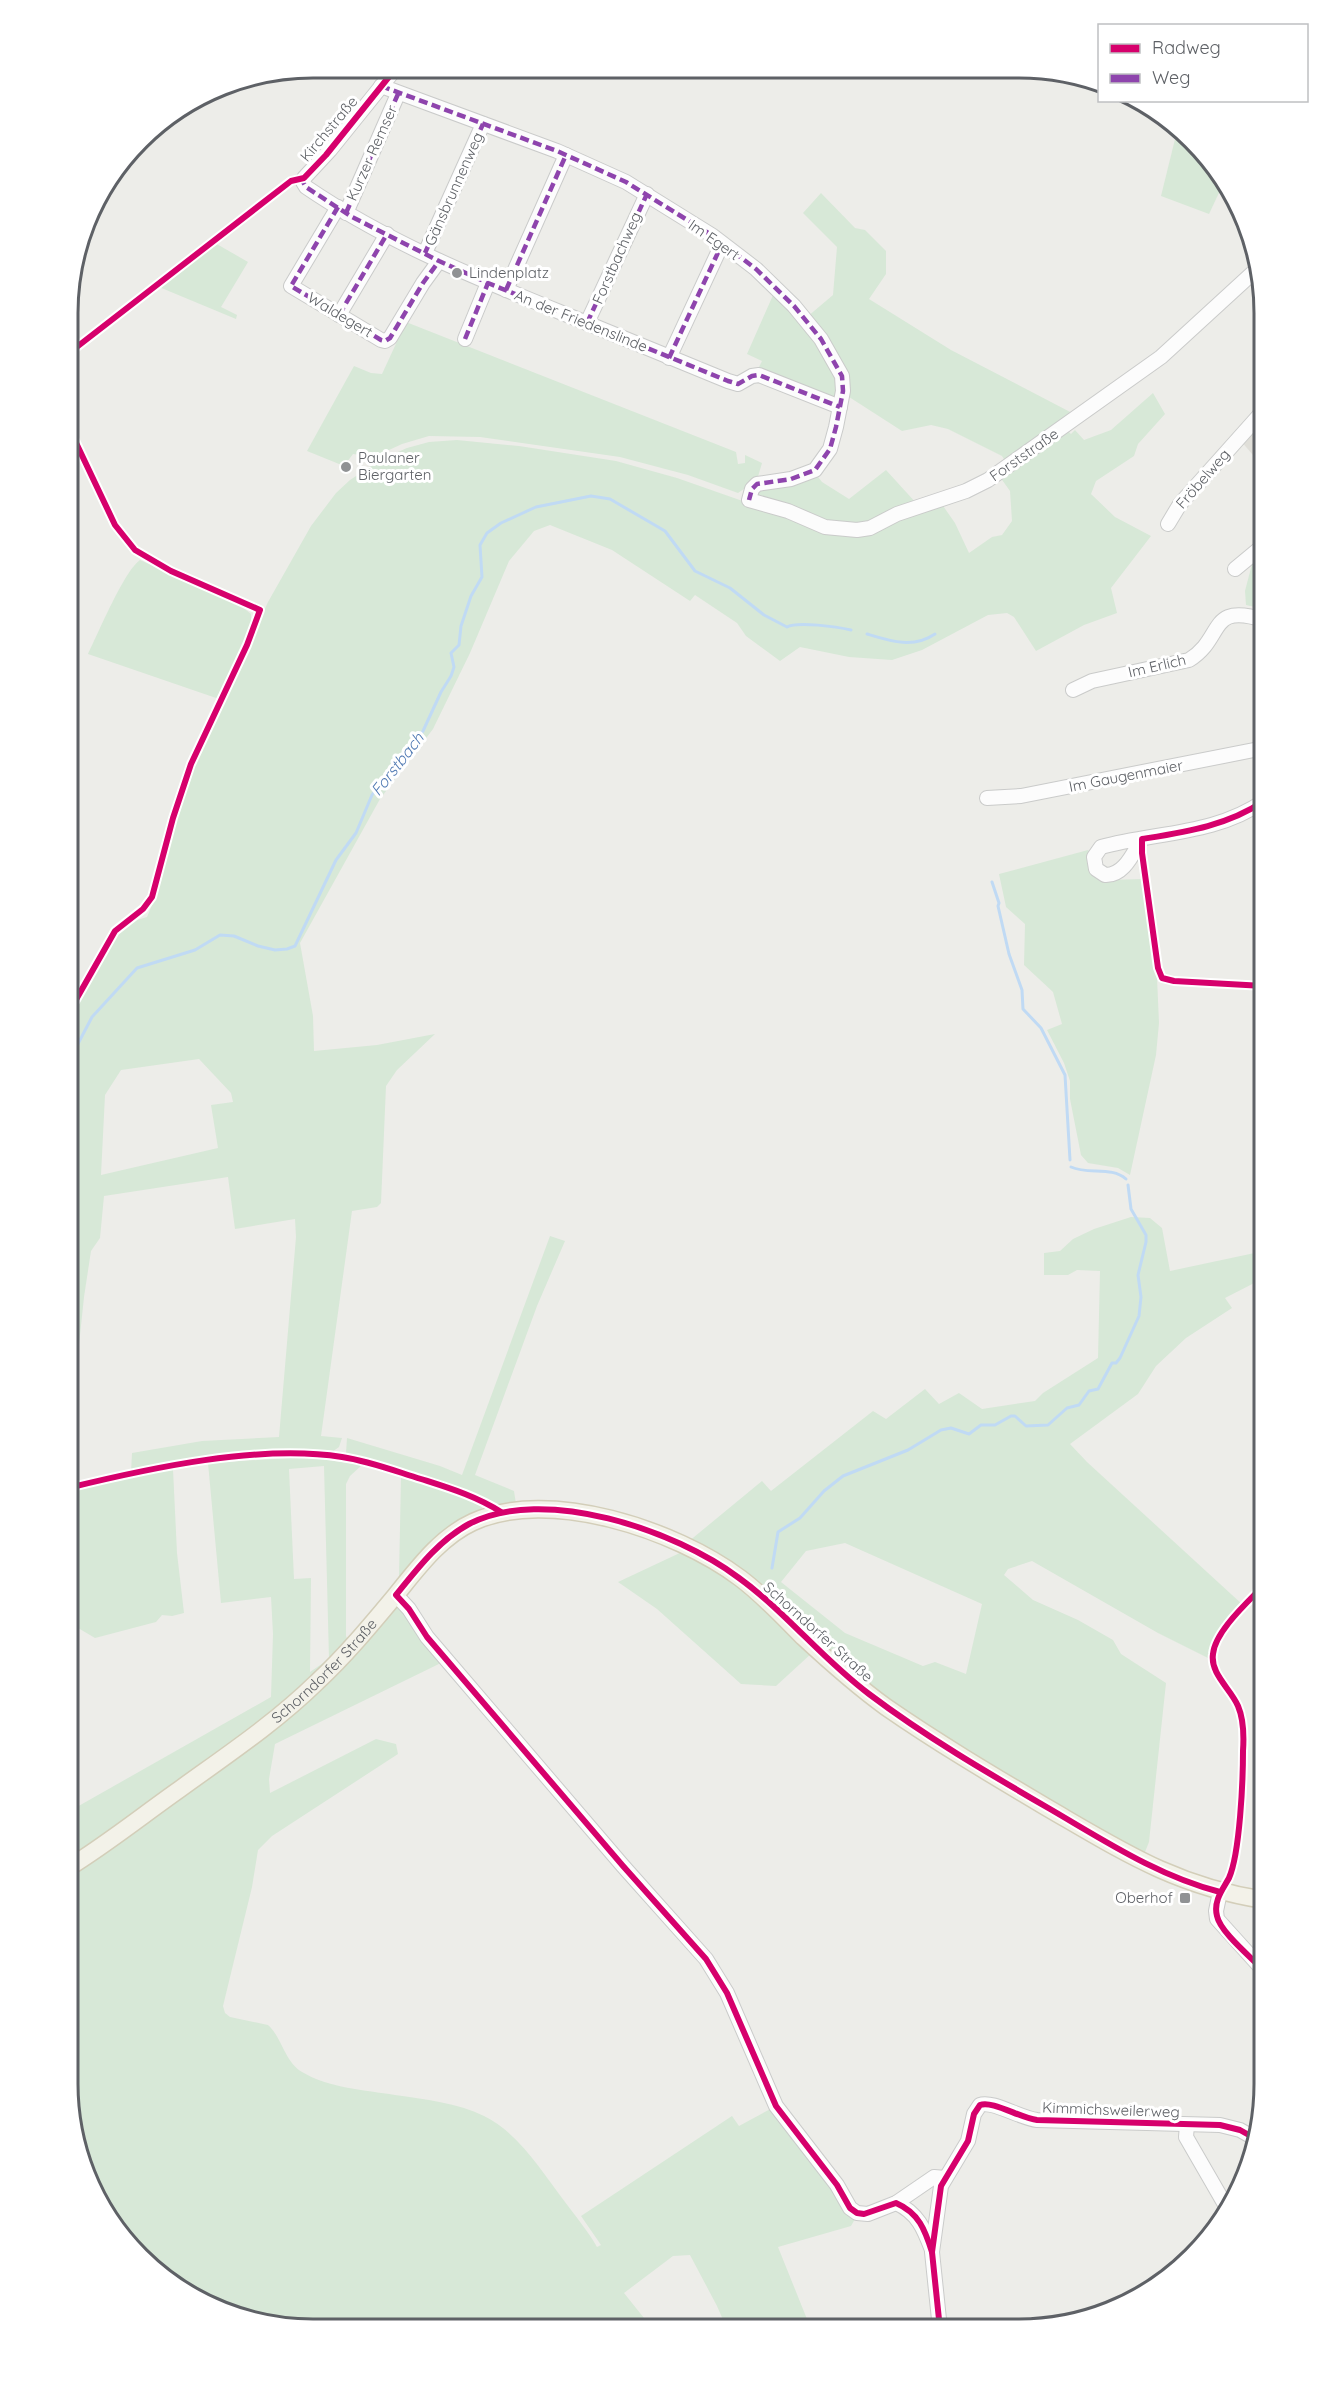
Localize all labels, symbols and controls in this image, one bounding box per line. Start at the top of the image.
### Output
legend [1098,24,1308,102]
text: Radweg [1152,36,1221,59]
text: Weg [1152,66,1190,89]
street label: Kirchstraße [296,92,361,165]
street label: Kurzer Remser [342,102,401,204]
street label: Gänsbrunnenweg [420,129,487,249]
street label: Forstbachweg [588,209,645,307]
street label: Im Egert [685,215,744,264]
place label: Lindenplatz [469,263,549,282]
marker: Lindenplatz [450,266,464,280]
street label: An der Friedenslinde [512,285,651,356]
street label: Waldegert [304,288,376,341]
street label: Forststraße [986,424,1062,485]
street label: Fröbelweg [1171,445,1234,512]
place label: Paulaner Biergarten [358,448,431,484]
marker: Paulaner Biergarten [339,460,353,474]
street label: Im Erlich [1126,650,1188,681]
water label: Forstbach [366,728,428,799]
street label: Im Gaugenmaier [1067,755,1185,796]
street label: Schorndorfer Straße [760,1577,877,1686]
street label: Schorndorfer Straße [267,1615,381,1727]
place label: Oberhof [1115,1888,1174,1907]
marker: Oberhof [1178,1891,1192,1905]
street label: Kimmichsweilerweg [1042,2098,1180,2121]

